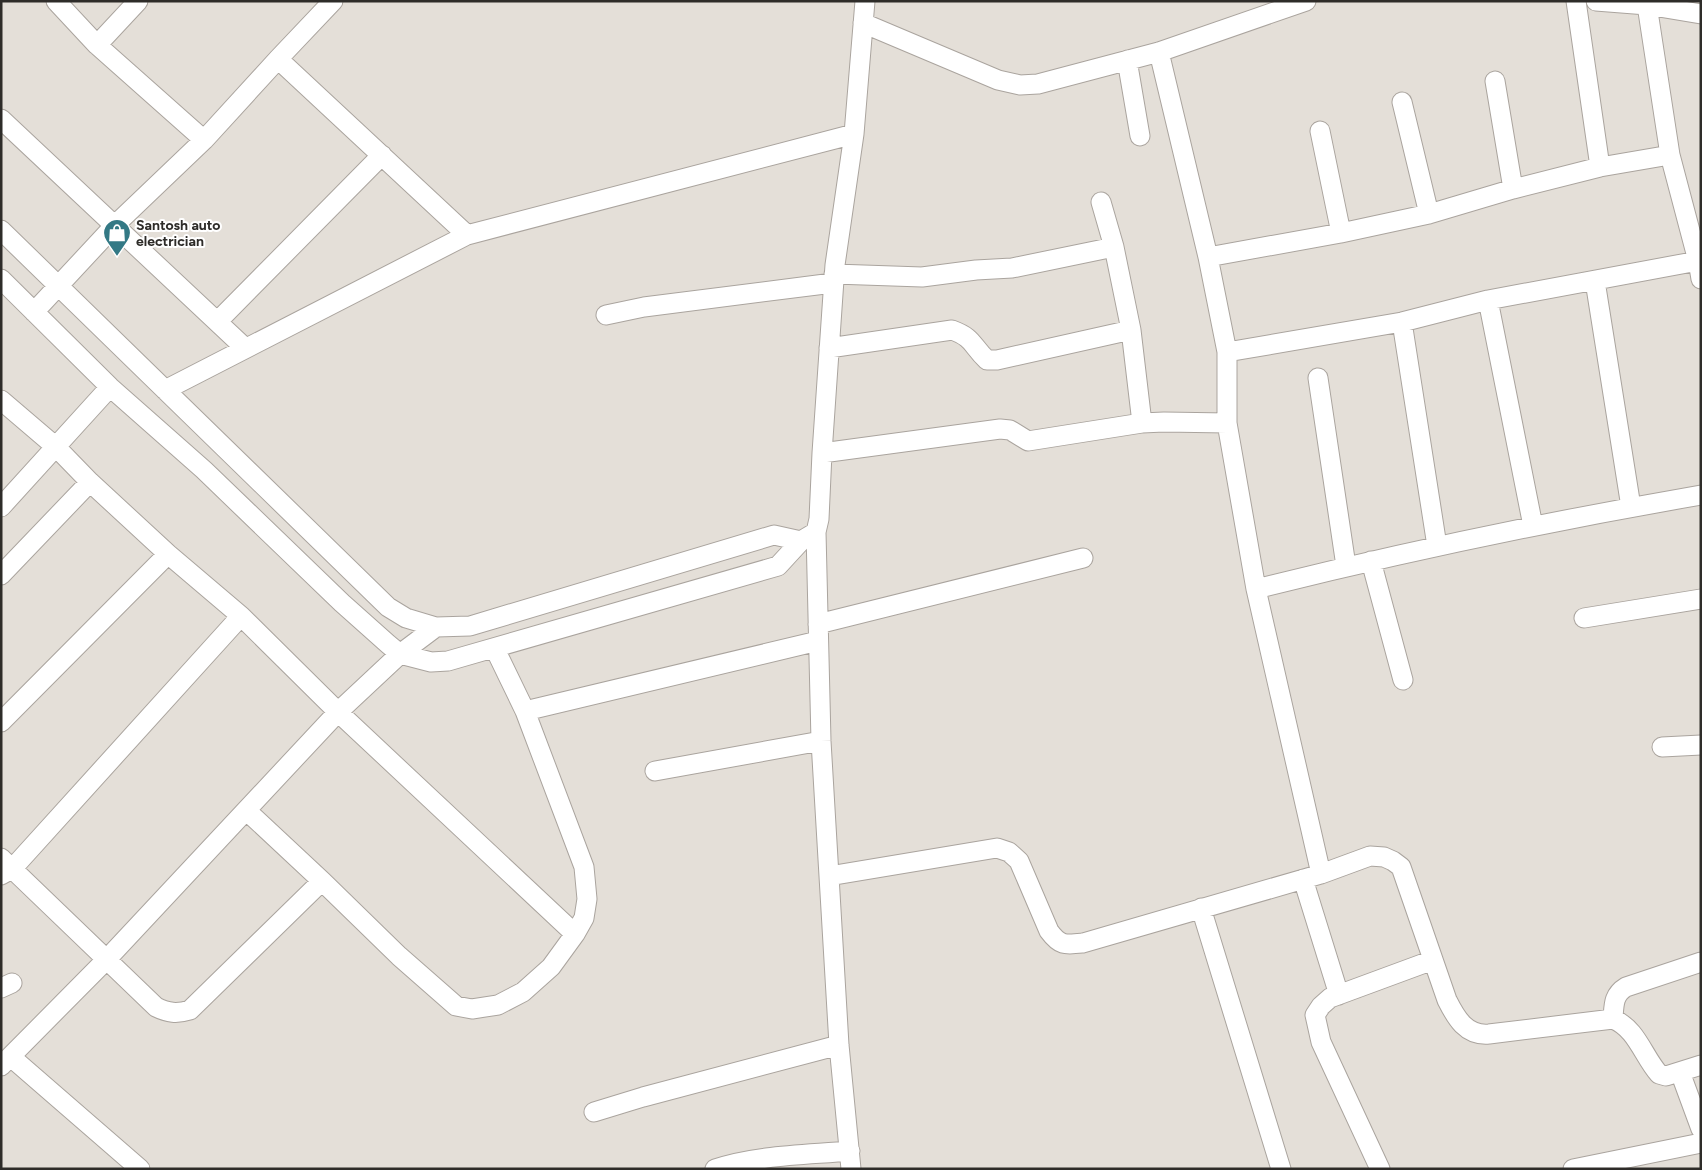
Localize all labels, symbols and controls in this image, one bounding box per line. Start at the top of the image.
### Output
place label: Santosh auto electrician [136,217,220,250]
shop icon: Santosh auto electrician [102,218,132,257]

